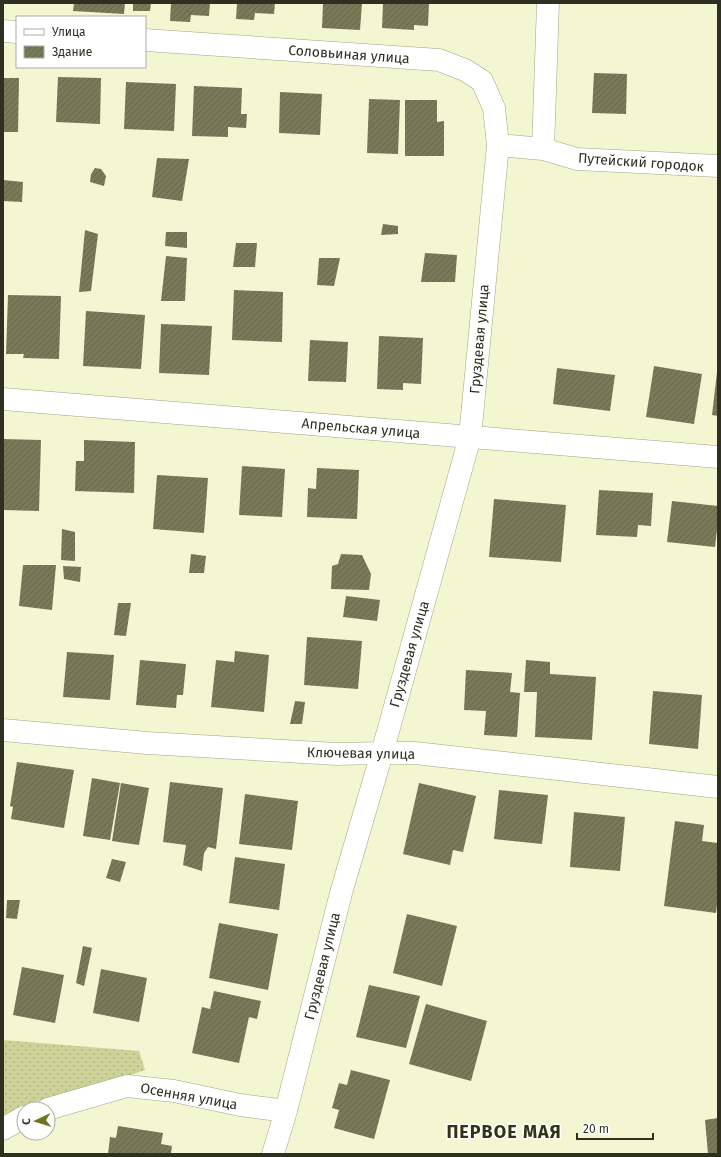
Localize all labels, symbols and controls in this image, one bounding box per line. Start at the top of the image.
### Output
legend [16,16,146,68]
text: Улица [52,25,86,39]
street label: Соловьиная улица [288,42,410,67]
text: Здание [52,45,92,59]
street label: Путейский городок [577,150,705,175]
street label: Груздевая улица [466,283,493,395]
street label: Апрельская улица [301,415,421,442]
street label: Груздевая улица [386,599,433,709]
street label: Ключевая улица [307,744,415,763]
street label: Груздевая улица [301,911,344,1022]
street label: Осенняя улица [139,1080,239,1113]
north arrow [16,1101,56,1141]
scale bar [577,1115,653,1141]
text: С [20,1117,33,1125]
district label: ПЕРВОЕ МАЯ [446,1121,562,1143]
text: 20 m [583,1122,609,1136]

